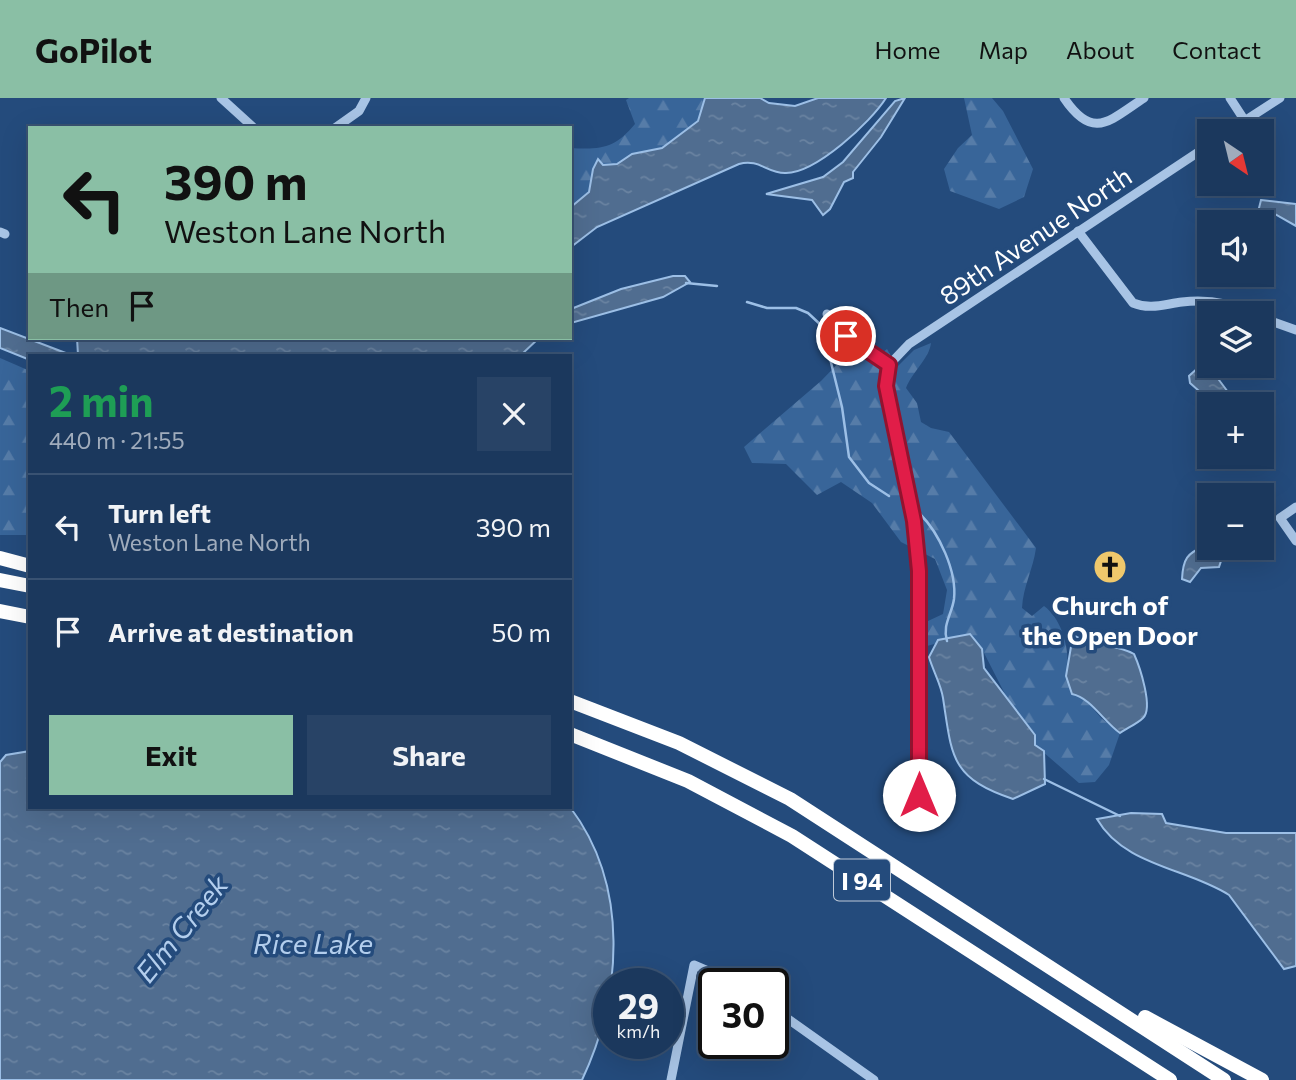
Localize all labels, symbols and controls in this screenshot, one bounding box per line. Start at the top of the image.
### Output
text: GoPilot [35,29,152,70]
text: Home [875,35,941,64]
text: Map [979,35,1028,64]
text: About [1066,35,1134,64]
text: Contact [1172,35,1261,64]
north arrow [1197,119,1274,196]
map controls [1197,119,1274,560]
text: 390 m [164,150,307,210]
icon: left [49,154,140,245]
street label: 89th Avenue North [933,159,1137,311]
text: Weston Lane North [164,210,446,250]
button: sound [1197,210,1274,287]
icon: arrive [123,287,161,325]
text: Then [49,291,109,322]
button: layers [1197,301,1274,378]
pin [816,306,876,366]
icon: arrive [827,317,865,355]
text: 2 min [49,374,154,426]
button: close [477,377,551,451]
button: + [1197,392,1274,469]
text: 440 m · 21:55 [49,426,185,454]
button: − [1197,483,1274,560]
text: Turn left [108,497,211,528]
icon: left [49,508,87,546]
text: 390 m [476,511,551,542]
text: Weston Lane North [108,528,311,556]
church icon: Church of the Open Door [1091,548,1129,586]
place label: Church of the Open Door [1022,589,1198,650]
icon: arrive [49,613,87,651]
text: Arrive at destination [108,616,354,647]
text: 50 m [491,616,551,647]
button: Exit [49,715,293,795]
button: Share [307,715,551,795]
position arrow [882,758,956,832]
road number: I 94 [834,860,890,900]
water label: Elm Creek [127,867,235,988]
water label: Rice Lake [253,926,373,960]
speed limit sign: 30 [698,968,789,1059]
text: 29 [618,983,659,1026]
text: km/h [617,1020,660,1042]

